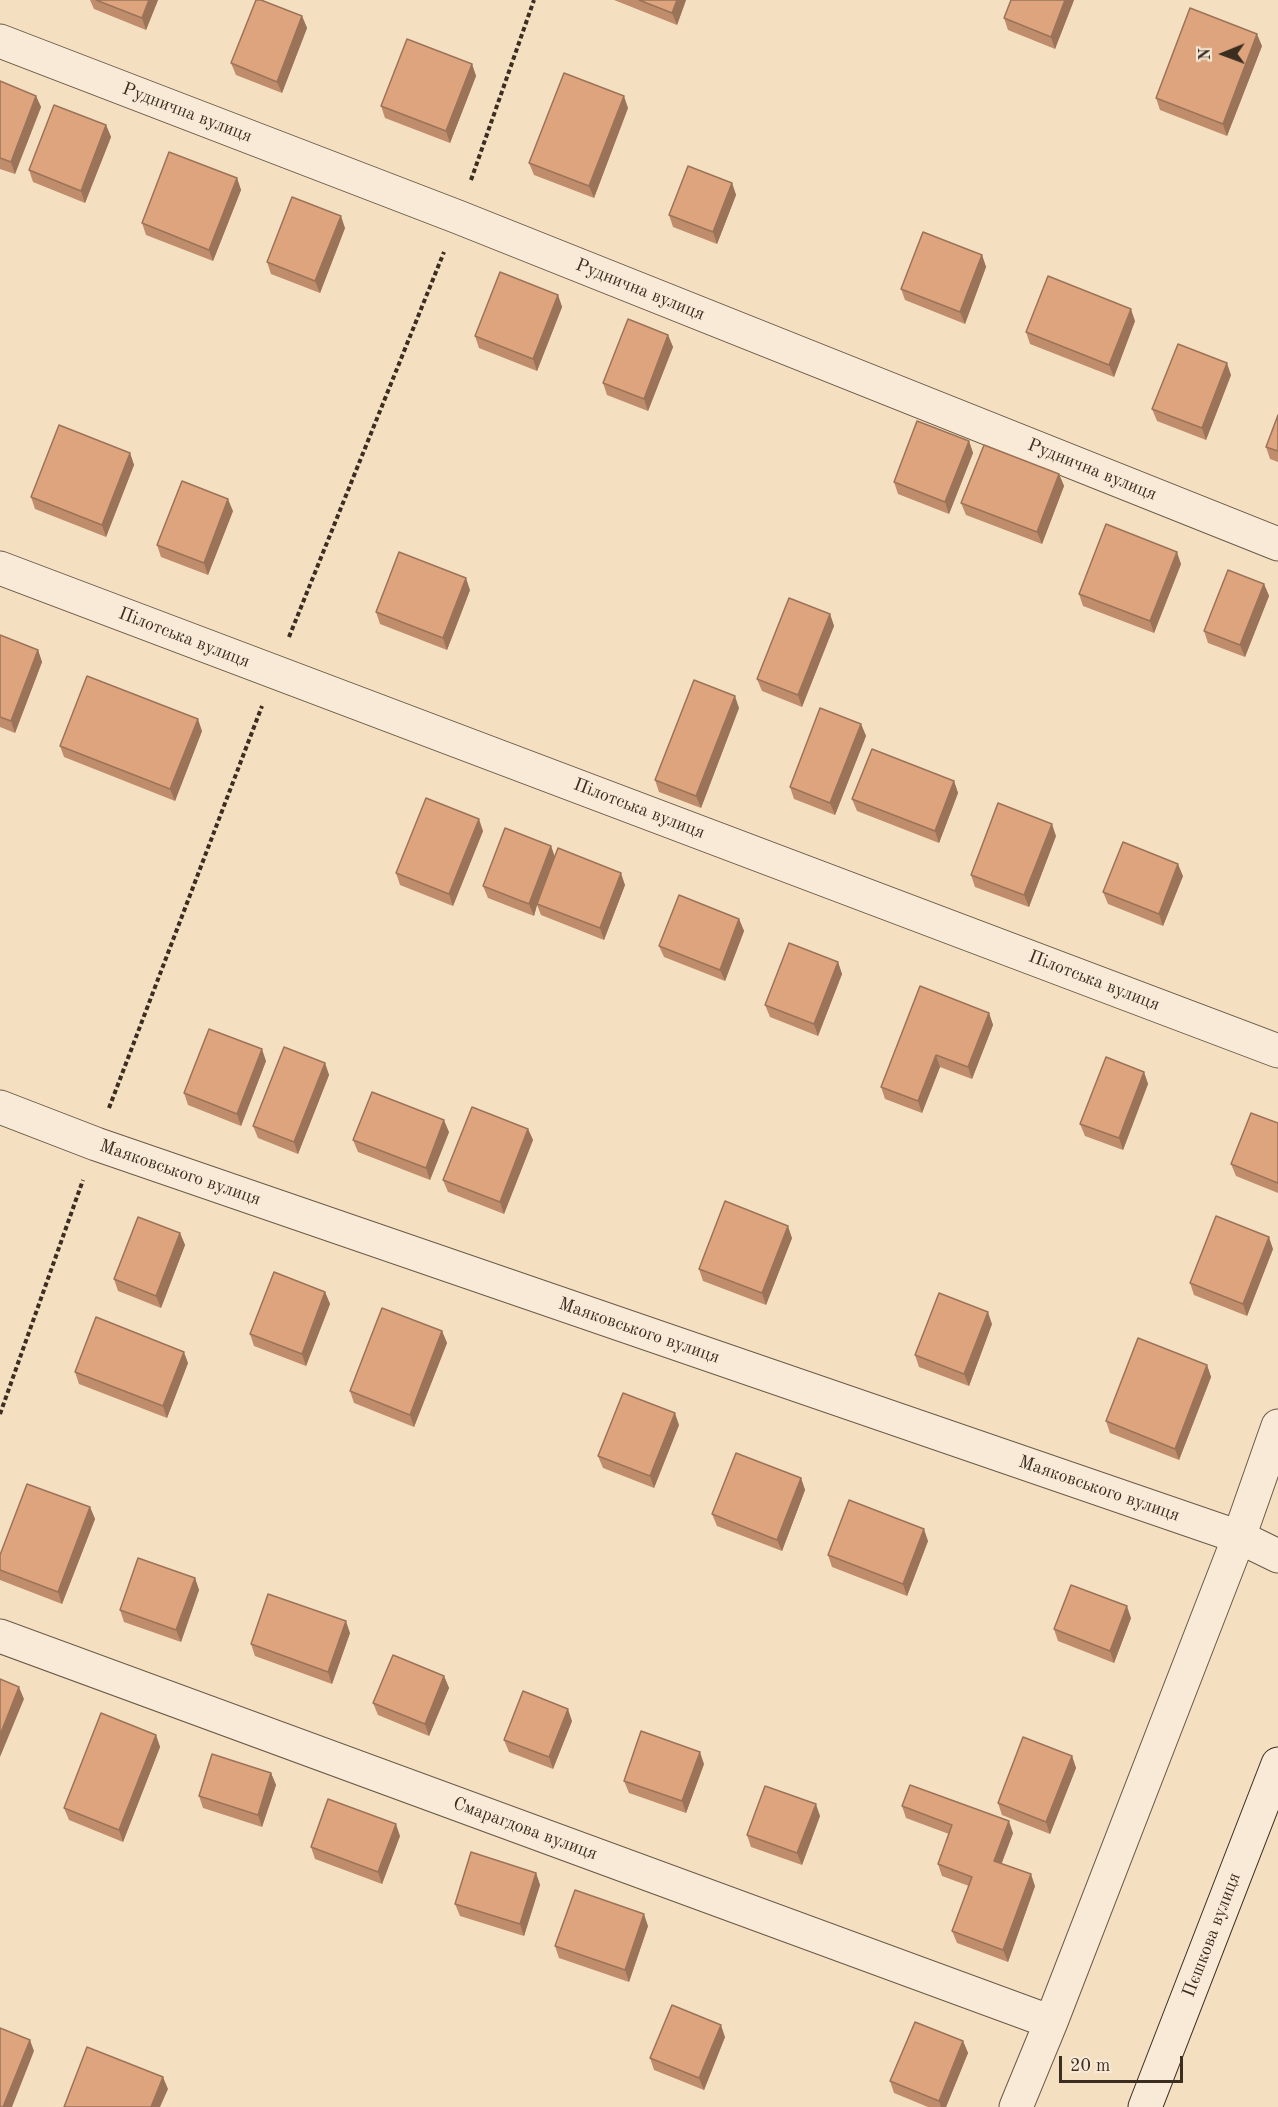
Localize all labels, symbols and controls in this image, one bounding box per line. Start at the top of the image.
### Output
north arrow [1194,24,1254,84]
text: N [1198,48,1214,61]
street label: Руднична вулиця [119,78,255,148]
street label: Руднична вулиця [572,254,708,326]
street label: Руднична вулиця [1024,434,1160,506]
street label: Пілотська вулиця [115,603,253,673]
street label: Пілотська вулиця [570,774,708,844]
street label: Пілотська вулиця [1025,946,1163,1016]
street label: Маяковського вулиця [96,1135,264,1211]
street label: Маяковського вулиця [555,1293,723,1369]
street label: Маяковського вулиця [1015,1451,1183,1527]
street label: Смарагдова вулиця [450,1793,600,1865]
street label: Пєшкова вулиця [1178,1870,1246,2000]
scale bar [1062,2044,1186,2082]
text: 20 m [1070,2057,1110,2075]

